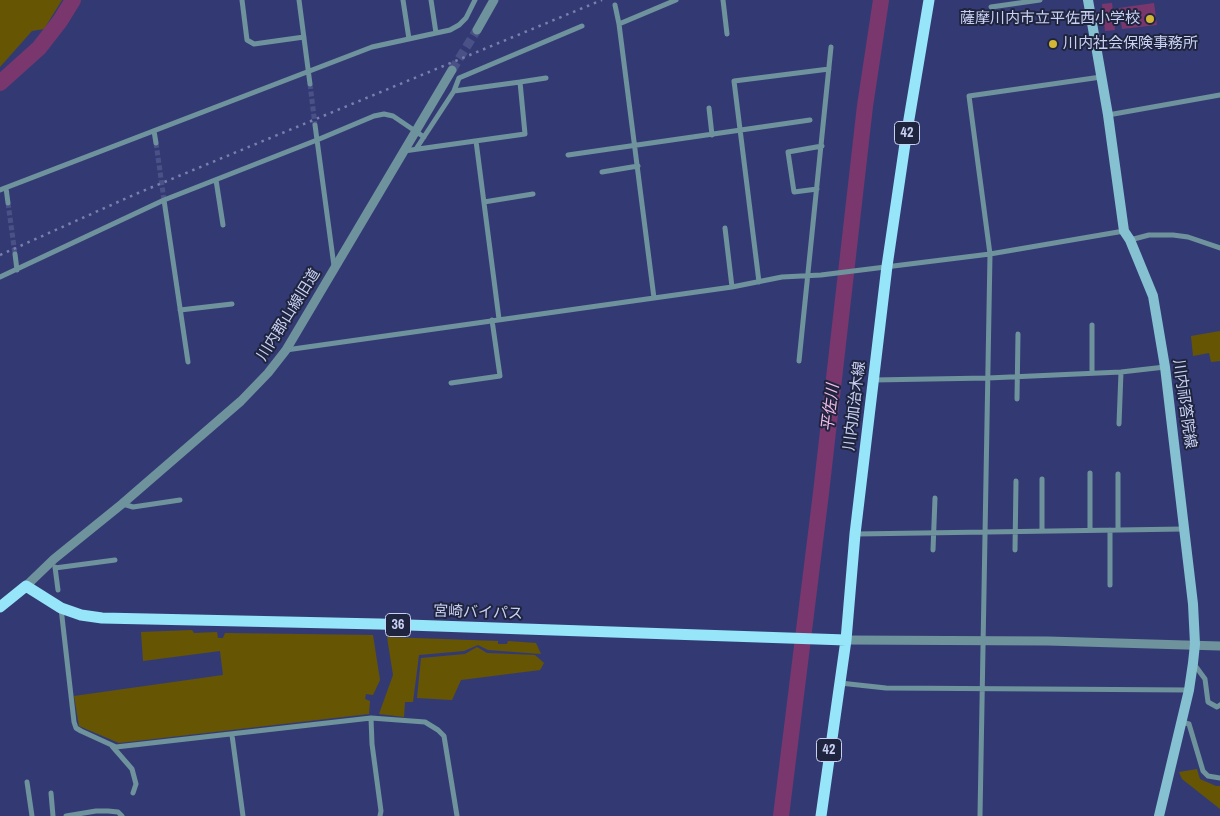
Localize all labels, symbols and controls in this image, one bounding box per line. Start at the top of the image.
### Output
place label: 薩摩川内市立平佐西小学校 [960,10,1140,28]
marker: 薩摩川内市立平佐西小学校 [1144,13,1156,25]
place label: 川内社会保険事務所 [1063,35,1198,53]
marker: 川内社会保険事務所 [1047,38,1059,50]
road number: 42 [894,122,920,144]
street label: 川内郡山線旧道 [254,266,324,364]
street label: 川内祁答院線 [1169,358,1199,450]
street label: 川内加治木線 [841,360,869,452]
water label: 平佐川 [819,383,843,433]
street label: 宮崎バイパス [433,602,523,624]
road number: 36 [386,614,410,636]
road number: 42 [816,738,842,762]

